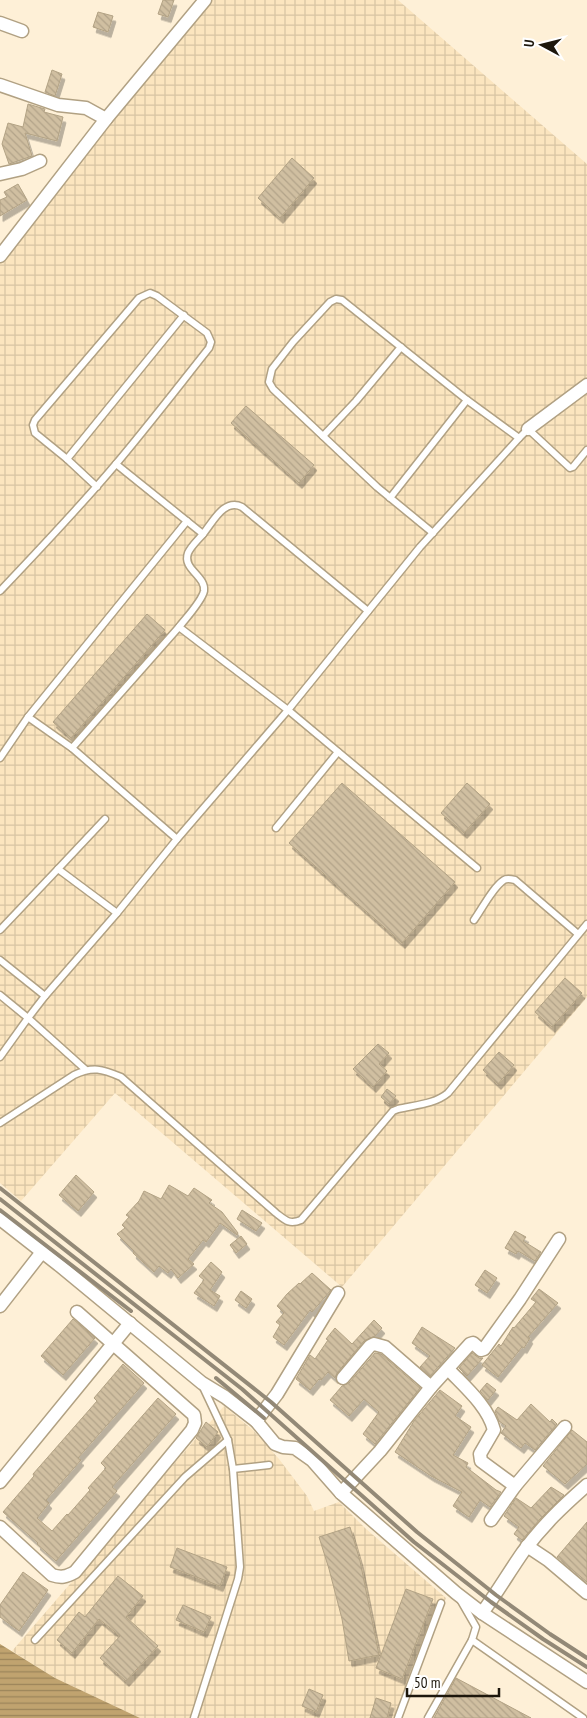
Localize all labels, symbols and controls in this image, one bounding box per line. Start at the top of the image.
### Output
north arrow [517,20,567,70]
text: U [520,39,538,48]
scale bar [407,1666,500,1698]
text: 50 m [414,1673,440,1692]

